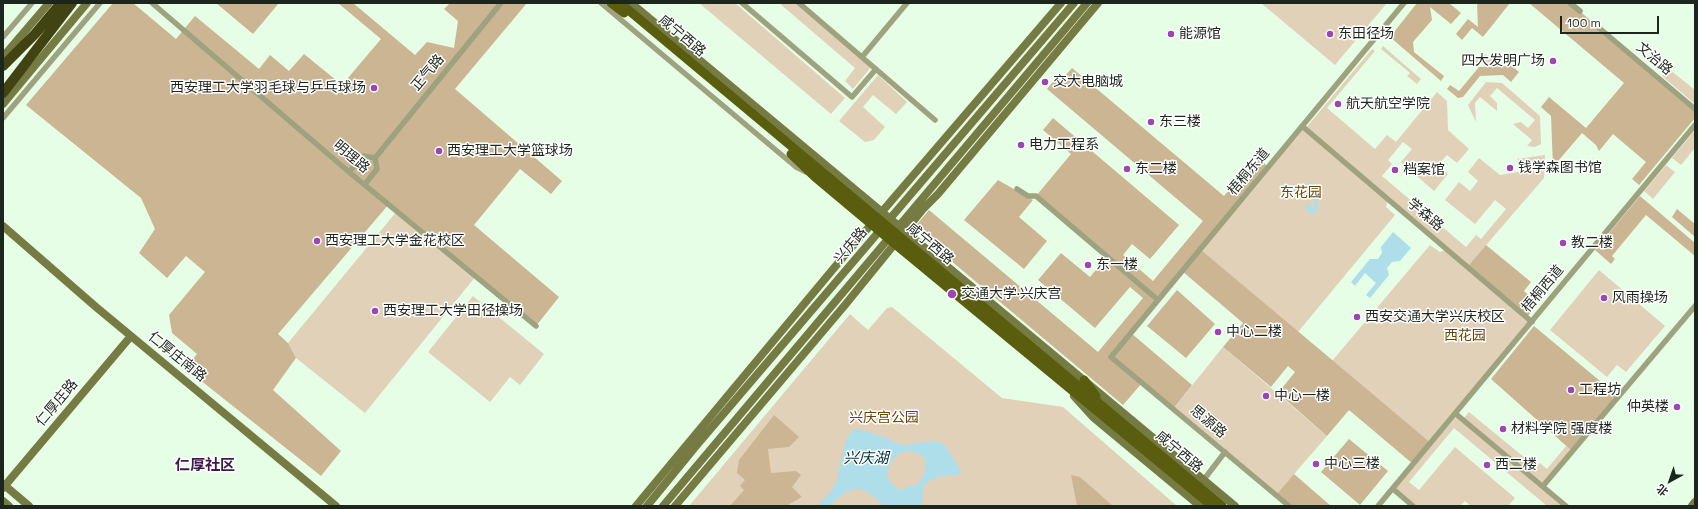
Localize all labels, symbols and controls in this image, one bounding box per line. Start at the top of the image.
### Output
scale bar [1562,8,1661,34]
street label: 咸宁西路 [655,12,709,60]
text: 100 m [1567,15,1601,31]
place label: 能源馆 [1179,26,1221,42]
place label: 东田径场 [1338,26,1394,42]
marker: 能源馆 [1166,29,1176,39]
marker: 东田径场 [1325,29,1335,39]
street label: 文治路 [1633,39,1675,79]
street label: 正气路 [408,52,448,94]
place label: 四大发明广场 [1461,53,1545,69]
marker: 四大发明广场 [1548,56,1558,66]
place label: 交大电脑城 [1053,74,1123,90]
marker: 交大电脑城 [1040,77,1050,87]
place label: 西安理工大学羽毛球与乒乓球场 [170,80,366,96]
marker: 西安理工大学羽毛球与乒乓球场 [369,83,379,93]
place label: 航天航空学院 [1346,96,1430,112]
marker: 航天航空学院 [1333,99,1343,109]
place label: 东三楼 [1159,114,1201,130]
marker: 东三楼 [1146,117,1156,127]
street label: 明理路 [330,137,372,177]
place label: 电力工程系 [1029,137,1099,153]
marker: 电力工程系 [1016,140,1026,150]
place label: 西安理工大学篮球场 [447,143,573,159]
street label: 梧桐东道 [1225,145,1273,199]
marker: 西安理工大学篮球场 [434,146,444,156]
place label: 钱学森图书馆 [1518,160,1602,176]
place label: 东二楼 [1135,161,1177,177]
place label: 档案馆 [1403,162,1445,178]
marker: 钱学森图书馆 [1505,163,1515,173]
marker: 东二楼 [1122,164,1132,174]
marker: 档案馆 [1390,165,1400,175]
park label: 东花园 [1280,185,1322,201]
street label: 学森路 [1404,195,1446,235]
street label: 咸宁西路 [903,220,957,268]
street label: 兴庆路 [831,225,871,267]
place label: 西安理工大学金花校区 [325,233,465,249]
place label: 教二楼 [1571,235,1613,251]
marker: 西安理工大学金花校区 [312,236,322,246]
marker: 教二楼 [1558,238,1568,248]
place label: 东一楼 [1096,257,1138,273]
marker: 东一楼 [1083,260,1093,270]
street label: 梧桐西道 [1519,262,1567,316]
place label: 交通大学·兴庆宫 [961,286,1062,302]
marker: 交通大学·兴庆宫 [946,288,958,300]
place label: 风雨操场 [1612,290,1668,306]
marker: 风雨操场 [1599,293,1609,303]
place label: 西安理工大学田径操场 [383,303,523,319]
marker: 西安理工大学田径操场 [370,306,380,316]
place label: 西安交通大学兴庆校区 [1365,309,1505,325]
marker: 西安交通大学兴庆校区 [1352,312,1362,322]
place label: 中心二楼 [1226,324,1282,340]
marker: 中心二楼 [1213,327,1223,337]
street label: 仁厚庄南路 [145,328,209,386]
park label: 西花园 [1444,328,1486,344]
street label: 仁厚庄路 [33,376,81,430]
place label: 工程坊 [1579,382,1621,398]
marker: 工程坊 [1566,385,1576,395]
place label: 中心一楼 [1274,388,1330,404]
marker: 中心一楼 [1261,391,1271,401]
place label: 仲英楼 [1627,399,1669,415]
street label: 思源路 [1187,402,1229,442]
marker: 仲英楼 [1672,402,1682,412]
park label: 兴庆宫公园 [849,410,919,426]
place label: 材料学院 强度楼 [1511,421,1613,437]
marker: 材料学院 强度楼 [1498,424,1508,434]
street label: 咸宁西路 [1152,428,1206,476]
water label: 兴庆湖 [844,450,888,468]
place label: 中心三楼 [1324,456,1380,472]
district label: 仁厚社区 [175,457,235,475]
place label: 西二楼 [1495,457,1537,473]
marker: 中心三楼 [1311,459,1321,469]
marker: 西二楼 [1482,460,1492,470]
north arrow [1650,461,1690,501]
text: 北 [1654,481,1671,499]

